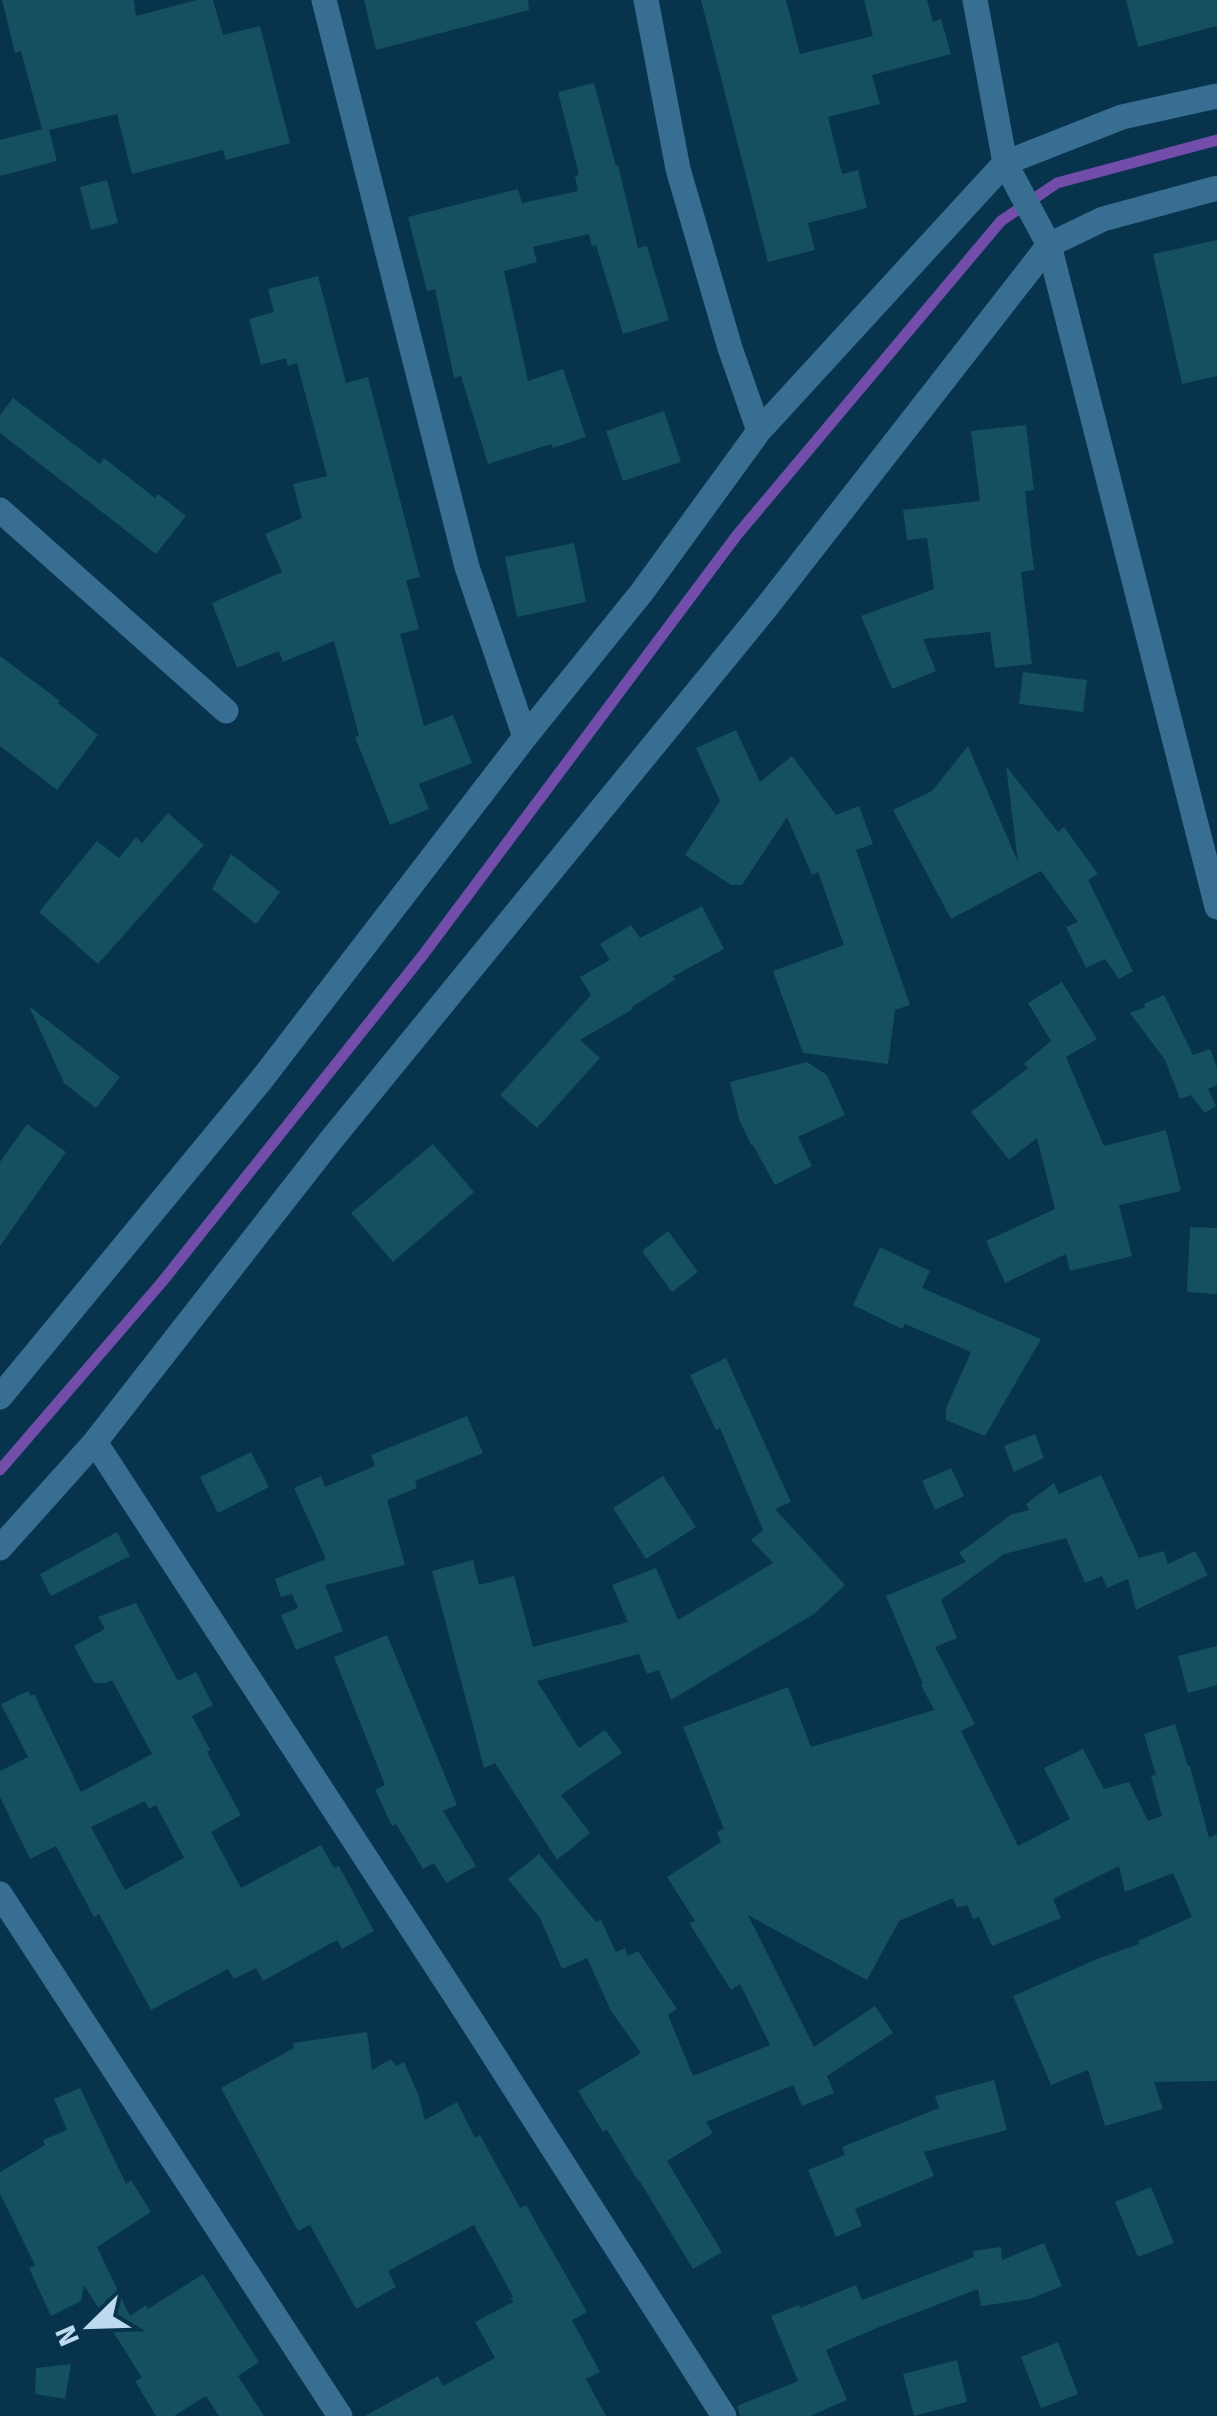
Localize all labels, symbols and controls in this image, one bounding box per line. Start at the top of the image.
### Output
north arrow [40,2276,140,2376]
text: N [49,2321,86,2351]

